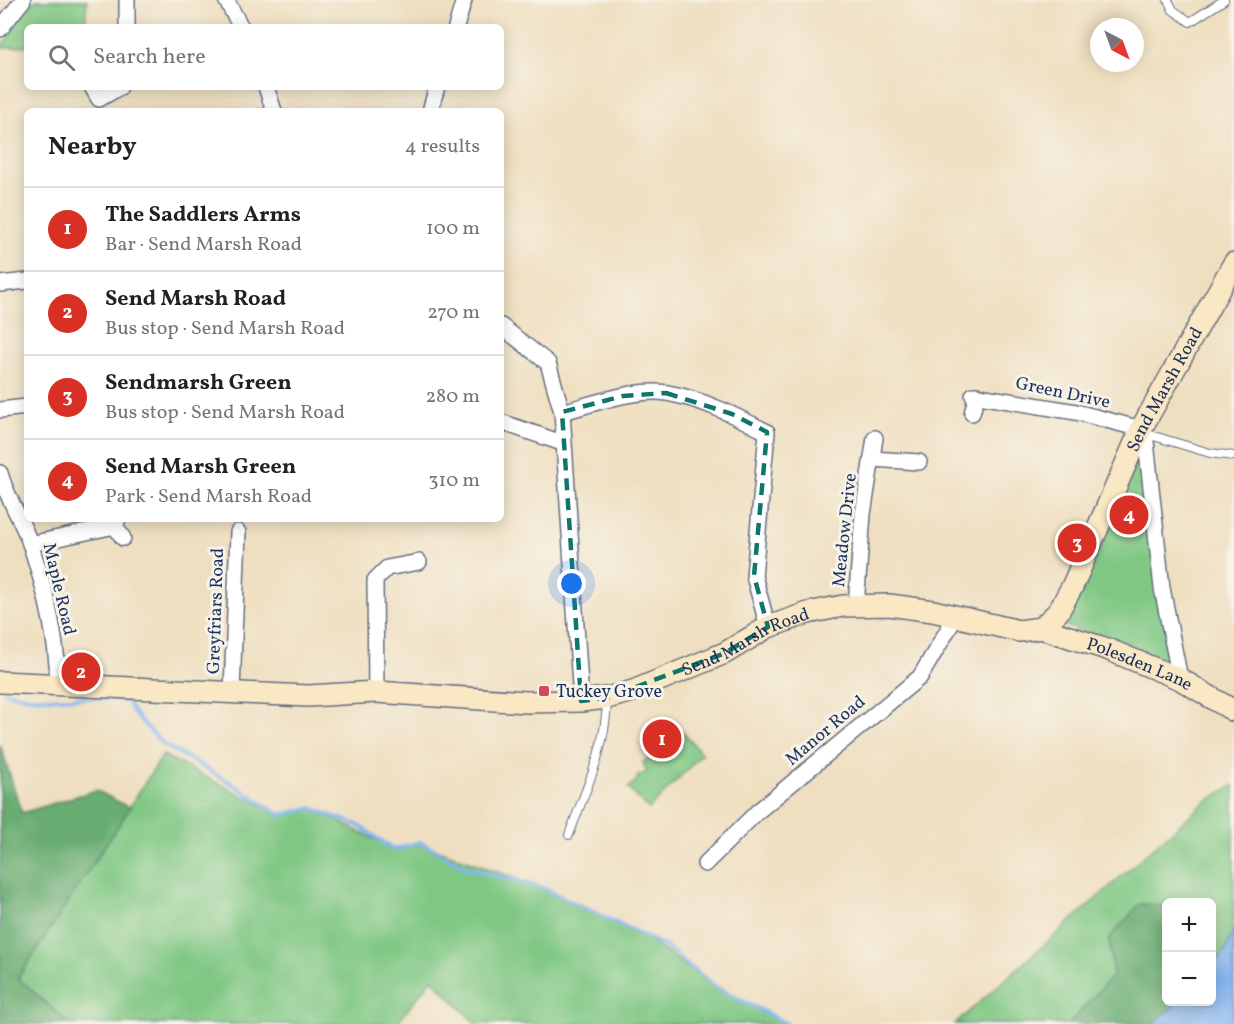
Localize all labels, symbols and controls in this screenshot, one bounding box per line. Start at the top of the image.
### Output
north arrow [1090,18,1144,72]
search box [24,24,504,90]
icon: search [45,41,78,74]
text: Search here [93,42,206,73]
text: Nearby [48,129,137,165]
text: 4 results [405,133,480,161]
text: The Saddlers Arms [105,200,301,231]
text: 1 [63,215,72,243]
text: 100 m [426,215,480,243]
text: Bar · Send Marsh Road [105,231,302,259]
text: Send Marsh Road [105,284,286,315]
text: 2 [62,299,73,327]
text: 270 m [427,299,480,327]
text: Bus stop · Send Marsh Road [105,315,345,343]
street label: Send Marsh Road [1121,323,1210,456]
text: Sendmarsh Green [105,368,292,399]
street label: Green Drive [1013,371,1112,416]
text: 3 [62,383,73,411]
text: 280 m [425,383,480,411]
text: Bus stop · Send Marsh Road [105,399,345,427]
text: Send Marsh Green [105,452,296,483]
text: 4 [61,467,74,495]
text: 310 m [428,467,480,495]
street label: Meadow Drive [827,472,864,588]
text: Park · Send Marsh Road [105,483,312,511]
pin: 4 [1110,492,1148,538]
pin: 3 [1058,520,1096,566]
street label: Maple Road [36,541,81,638]
street label: Greyfriars Road [202,547,231,675]
your location [557,569,586,598]
street label: Send Marsh Road [678,602,813,683]
street label: Polesden Lane [1083,632,1197,698]
pin: 2 [62,650,100,694]
place label: Tuckey Grove [556,680,662,705]
marker: Tuckey Grove [537,684,551,698]
street label: Manor Road [780,690,871,772]
pin: 1 [642,716,682,762]
map controls [1162,898,1216,1006]
button: + [1162,898,1216,952]
button: − [1162,952,1216,1006]

